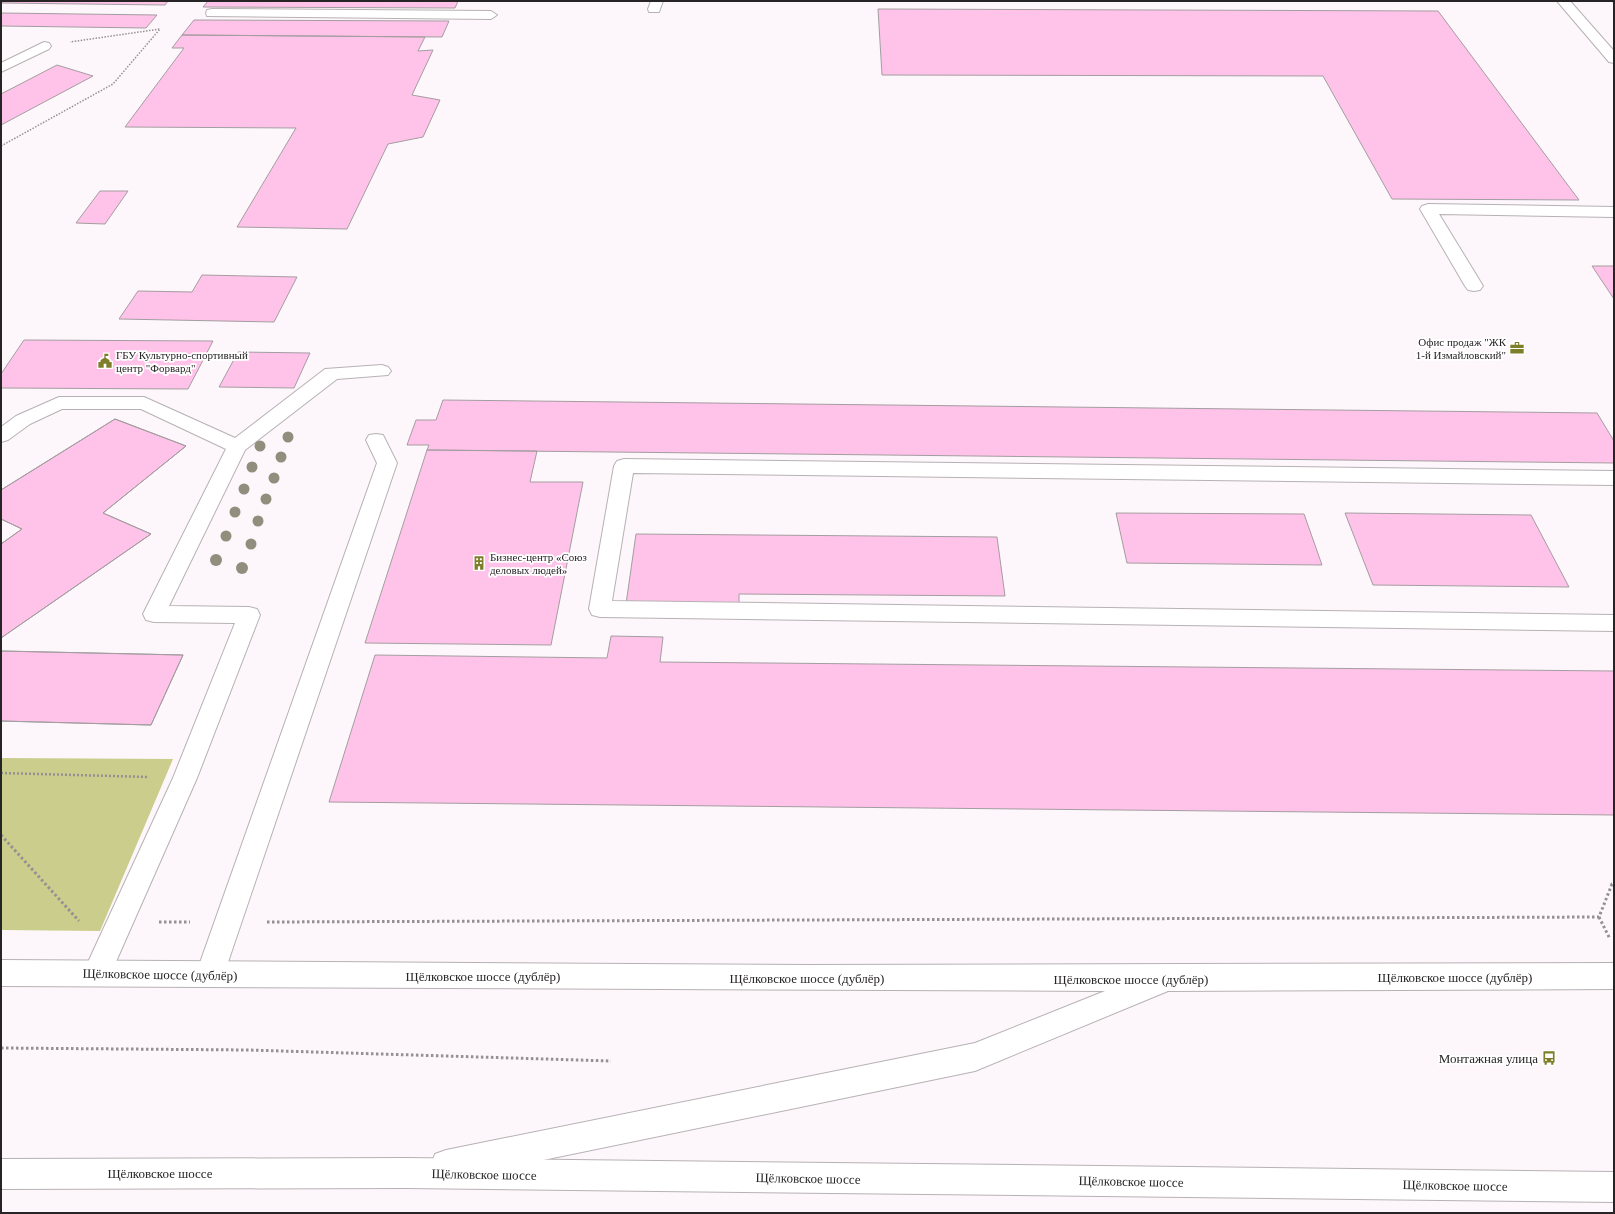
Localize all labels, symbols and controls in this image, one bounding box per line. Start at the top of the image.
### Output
place label: Офис продаж "ЖК 1-й Измайловский" [1416,336,1507,361]
office icon: Офис продаж "ЖК 1-й Измайловский" [1509,340,1525,356]
place label: ГБУ Культурно-спортивный центр "Форвард" [116,349,248,374]
public building icon: ГБУ Культурно-спортивный центр "Форвард" [97,353,113,369]
place label: Бизнес-центр «Союз деловых людей» [490,551,587,576]
building icon: Бизнес-центр «Союз деловых людей» [471,555,487,571]
street label: Щёлковское шоссе (дублёр) [82,966,238,983]
street label: Щёлковское шоссе (дублёр) [406,969,560,984]
street label: Щёлковское шоссе (дублёр) [1378,970,1532,985]
street label: Щёлковское шоссе (дублёр) [730,971,884,986]
street label: Щёлковское шоссе (дублёр) [1054,972,1208,987]
bus stop icon: Монтажная улица [1541,1050,1557,1066]
place label: Монтажная улица [1439,1051,1538,1066]
street label: Щёлковское шоссе [108,1166,213,1181]
street label: Щёлковское шоссе [431,1166,537,1183]
street label: Щёлковское шоссе [755,1170,861,1187]
street label: Щёлковское шоссе [1078,1173,1184,1190]
street label: Щёлковское шоссе [1402,1177,1508,1194]

